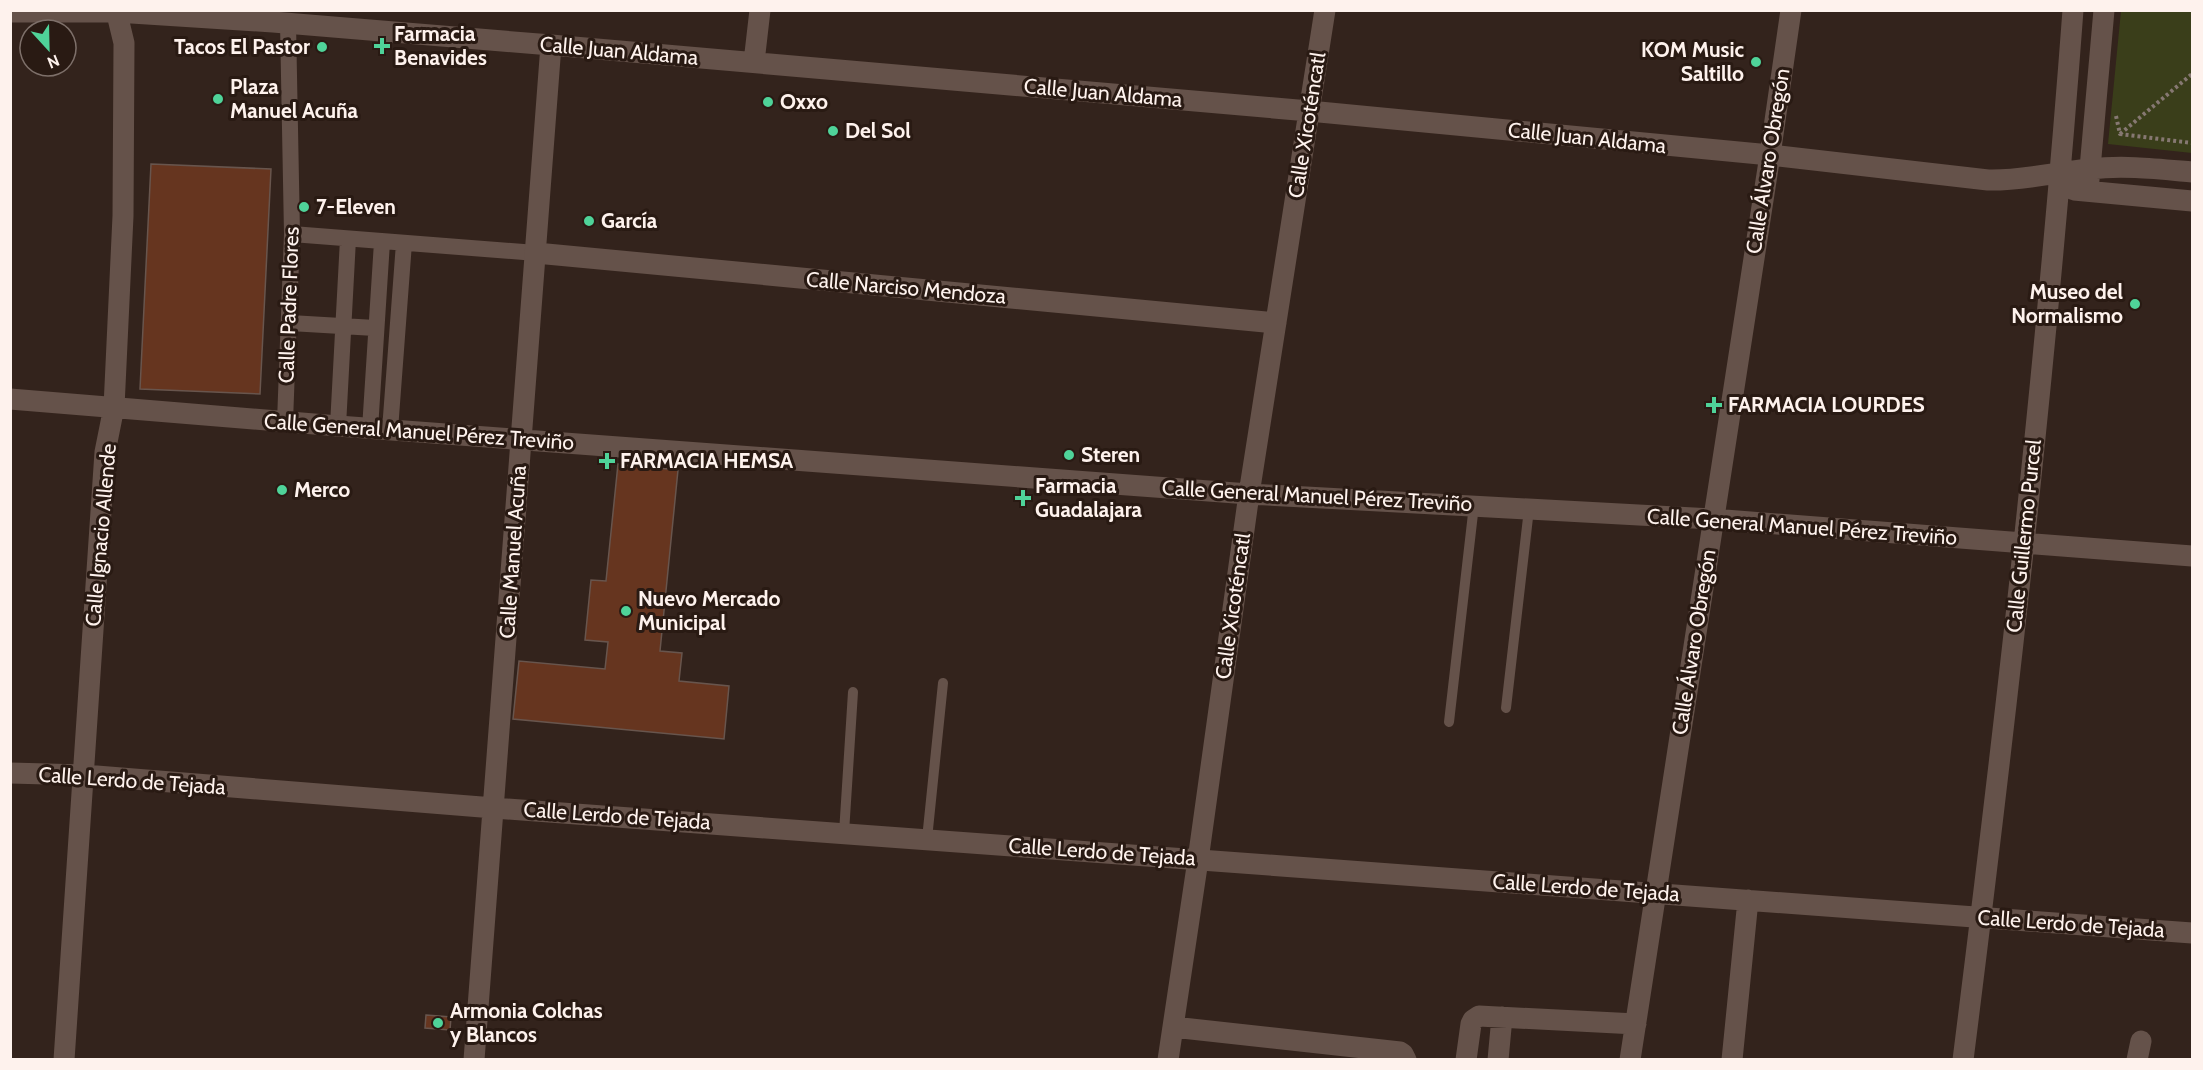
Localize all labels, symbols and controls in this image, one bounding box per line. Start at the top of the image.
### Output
north arrow [18,18,78,78]
place label: Farmacia Benavides [394,21,487,70]
street label: Calle Juan Aldama [539,31,699,70]
place label: Tacos El Pastor [174,34,310,59]
place label: KOM Music Saltillo [1641,37,1744,86]
marker: Farmacia Benavides [375,39,389,53]
marker: Tacos El Pastor [315,40,329,54]
street label: Calle Xicoténcatl [1283,50,1330,200]
text: N [45,51,62,72]
marker: KOM Music Saltillo [1749,55,1763,69]
street label: Calle Álvaro Obregón [1741,66,1795,255]
street label: Calle Juan Aldama [1023,73,1183,112]
place label: Plaza Manuel Acuña [230,74,359,123]
place label: Oxxo [780,89,828,114]
marker: Plaza Manuel Acuña [211,92,225,106]
marker: Oxxo [761,95,775,109]
street label: Calle Juan Aldama [1507,117,1667,158]
place label: Del Sol [845,118,911,143]
marker: Del Sol [826,124,840,138]
place label: 7-Eleven [316,194,396,219]
marker: 7-Eleven [297,200,311,214]
place label: García [601,208,658,233]
marker: García [582,214,596,228]
street label: Calle Padre Flores [273,226,304,384]
street label: Calle Narciso Mendoza [805,266,1007,309]
place label: Museo del Normalismo [2011,279,2123,328]
marker: Museo del Normalismo [2128,297,2142,311]
place label: FARMACIA LOURDES [1728,392,1925,417]
marker: FARMACIA LOURDES [1705,396,1723,414]
street label: Calle General Manuel Pérez Treviño [263,408,575,455]
street label: Calle Guillermo Purcel [2001,438,2046,634]
street label: Calle Ignacio Allende [80,442,121,627]
place label: Steren [1081,442,1140,467]
place label: FARMACIA HEMSA [620,448,794,473]
marker: Steren [1062,448,1076,462]
marker: FARMACIA HEMSA [598,452,616,470]
street label: Calle Manuel Acuña [494,465,531,639]
place label: Farmacia Guadalajara [1035,473,1143,522]
street label: Calle General Manuel Pérez Treviño [1161,475,1473,516]
place label: Merco [294,477,350,502]
marker: Merco [275,483,289,497]
marker: Farmacia Guadalajara [1016,491,1030,505]
street label: Calle General Manuel Pérez Treviño [1646,503,1958,550]
street label: Calle Xicoténcatl [1210,531,1255,681]
street label: Calle Álvaro Obregón [1667,547,1721,736]
place label: Nuevo Mercado Municipal [638,586,781,635]
marker: Nuevo Mercado Municipal [619,604,633,618]
street label: Calle Lerdo de Tejada [38,761,226,801]
street label: Calle Lerdo de Tejada [523,796,711,836]
street label: Calle Lerdo de Tejada [1008,832,1196,872]
street label: Calle Lerdo de Tejada [1492,868,1680,908]
street label: Calle Lerdo de Tejada [1977,904,2165,944]
place label: Armonia Colchas y Blancos [450,998,603,1047]
marker: Armonia Colchas y Blancos [431,1016,445,1030]

